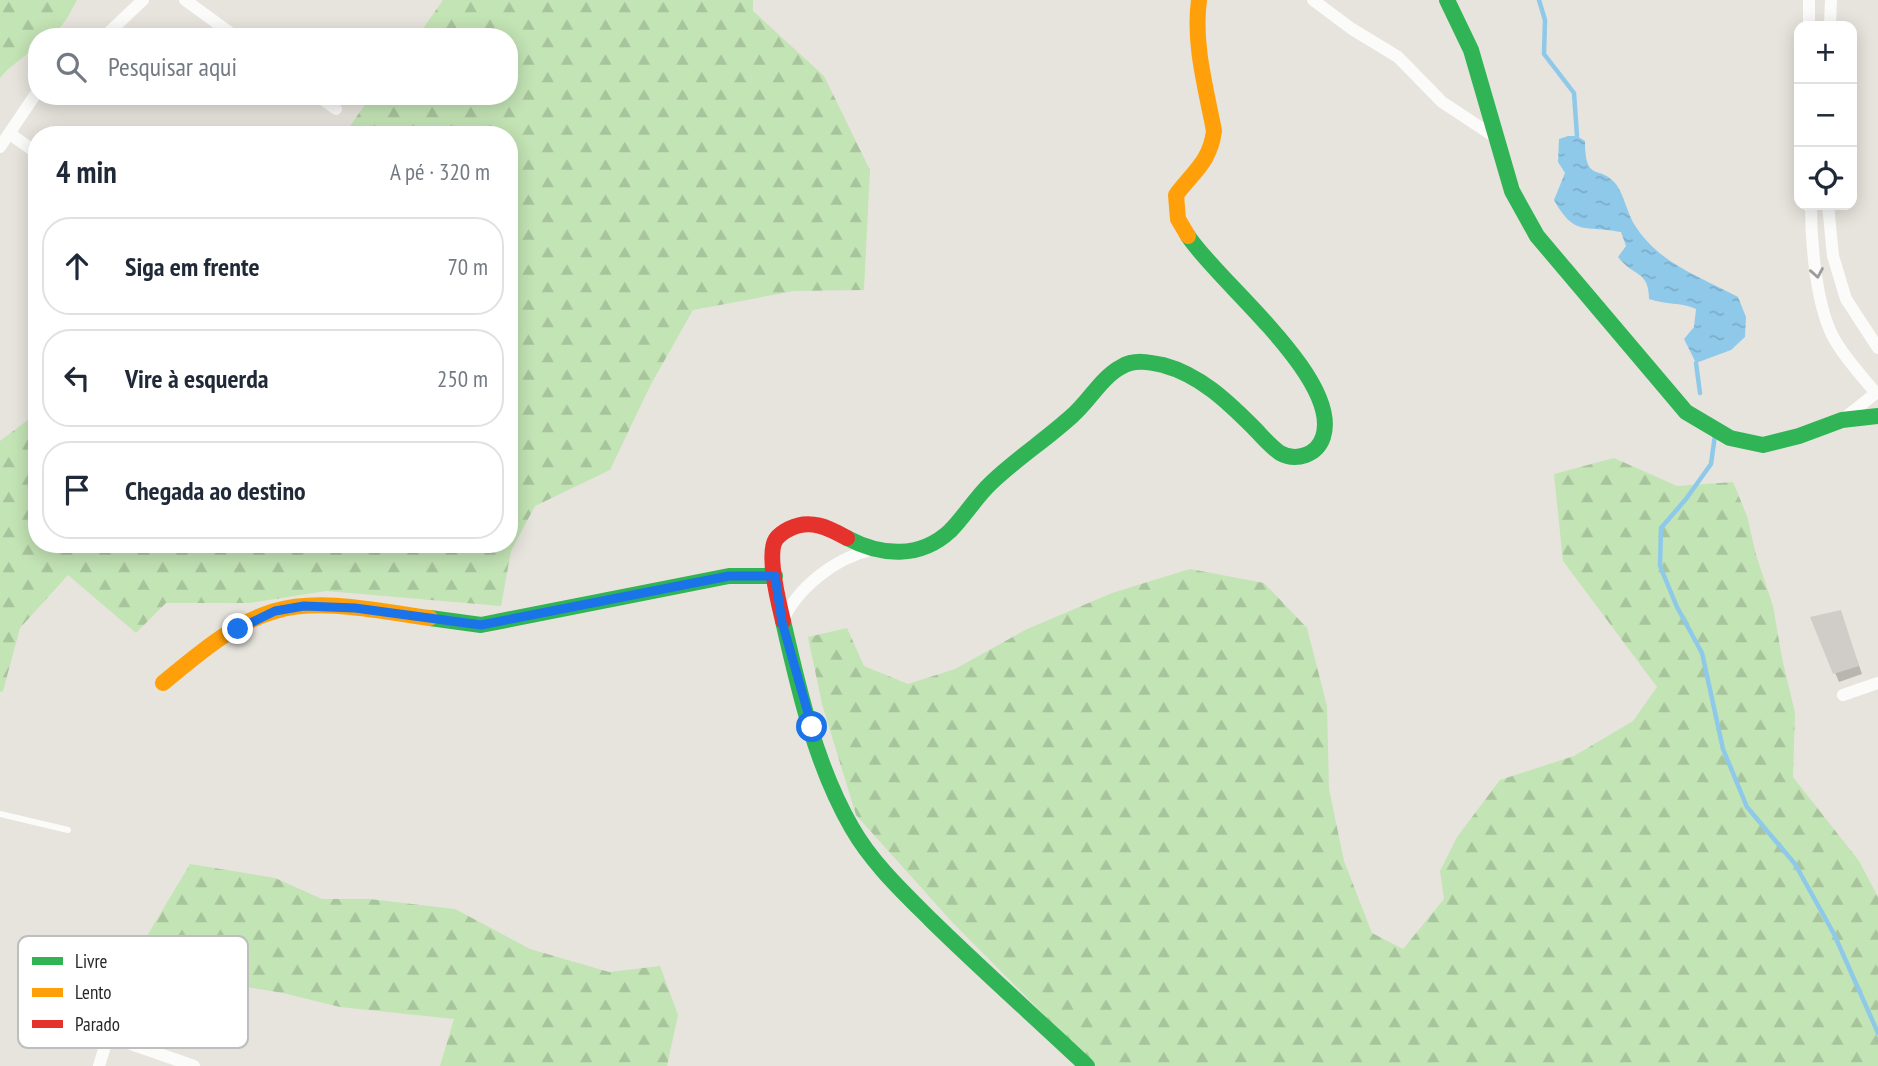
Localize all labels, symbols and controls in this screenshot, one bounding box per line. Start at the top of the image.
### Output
map controls [1794,21,1857,210]
button: + [1794,21,1857,84]
search box [28,28,518,105]
icon: search [52,48,90,86]
text: Pesquisar aqui [108,50,237,83]
button: − [1794,84,1857,147]
button: locate [1794,147,1857,210]
text: 4 min [56,152,117,191]
text: A pé · 320 m [390,157,490,186]
icon: ahead [58,247,96,285]
text: Siga em frente [125,250,260,283]
text: 70 m [447,252,488,281]
one-way arrow [1809,267,1824,279]
icon: left [58,359,96,397]
text: Vire à esquerda [125,362,268,395]
text: 250 m [437,364,488,393]
icon: arrive [58,471,96,509]
text: Chegada ao destino [125,474,306,507]
route end [222,613,253,644]
route start [796,711,827,742]
legend [18,936,248,1048]
text: Livre [75,949,108,973]
text: Lento [75,980,112,1004]
text: Parado [75,1012,120,1036]

